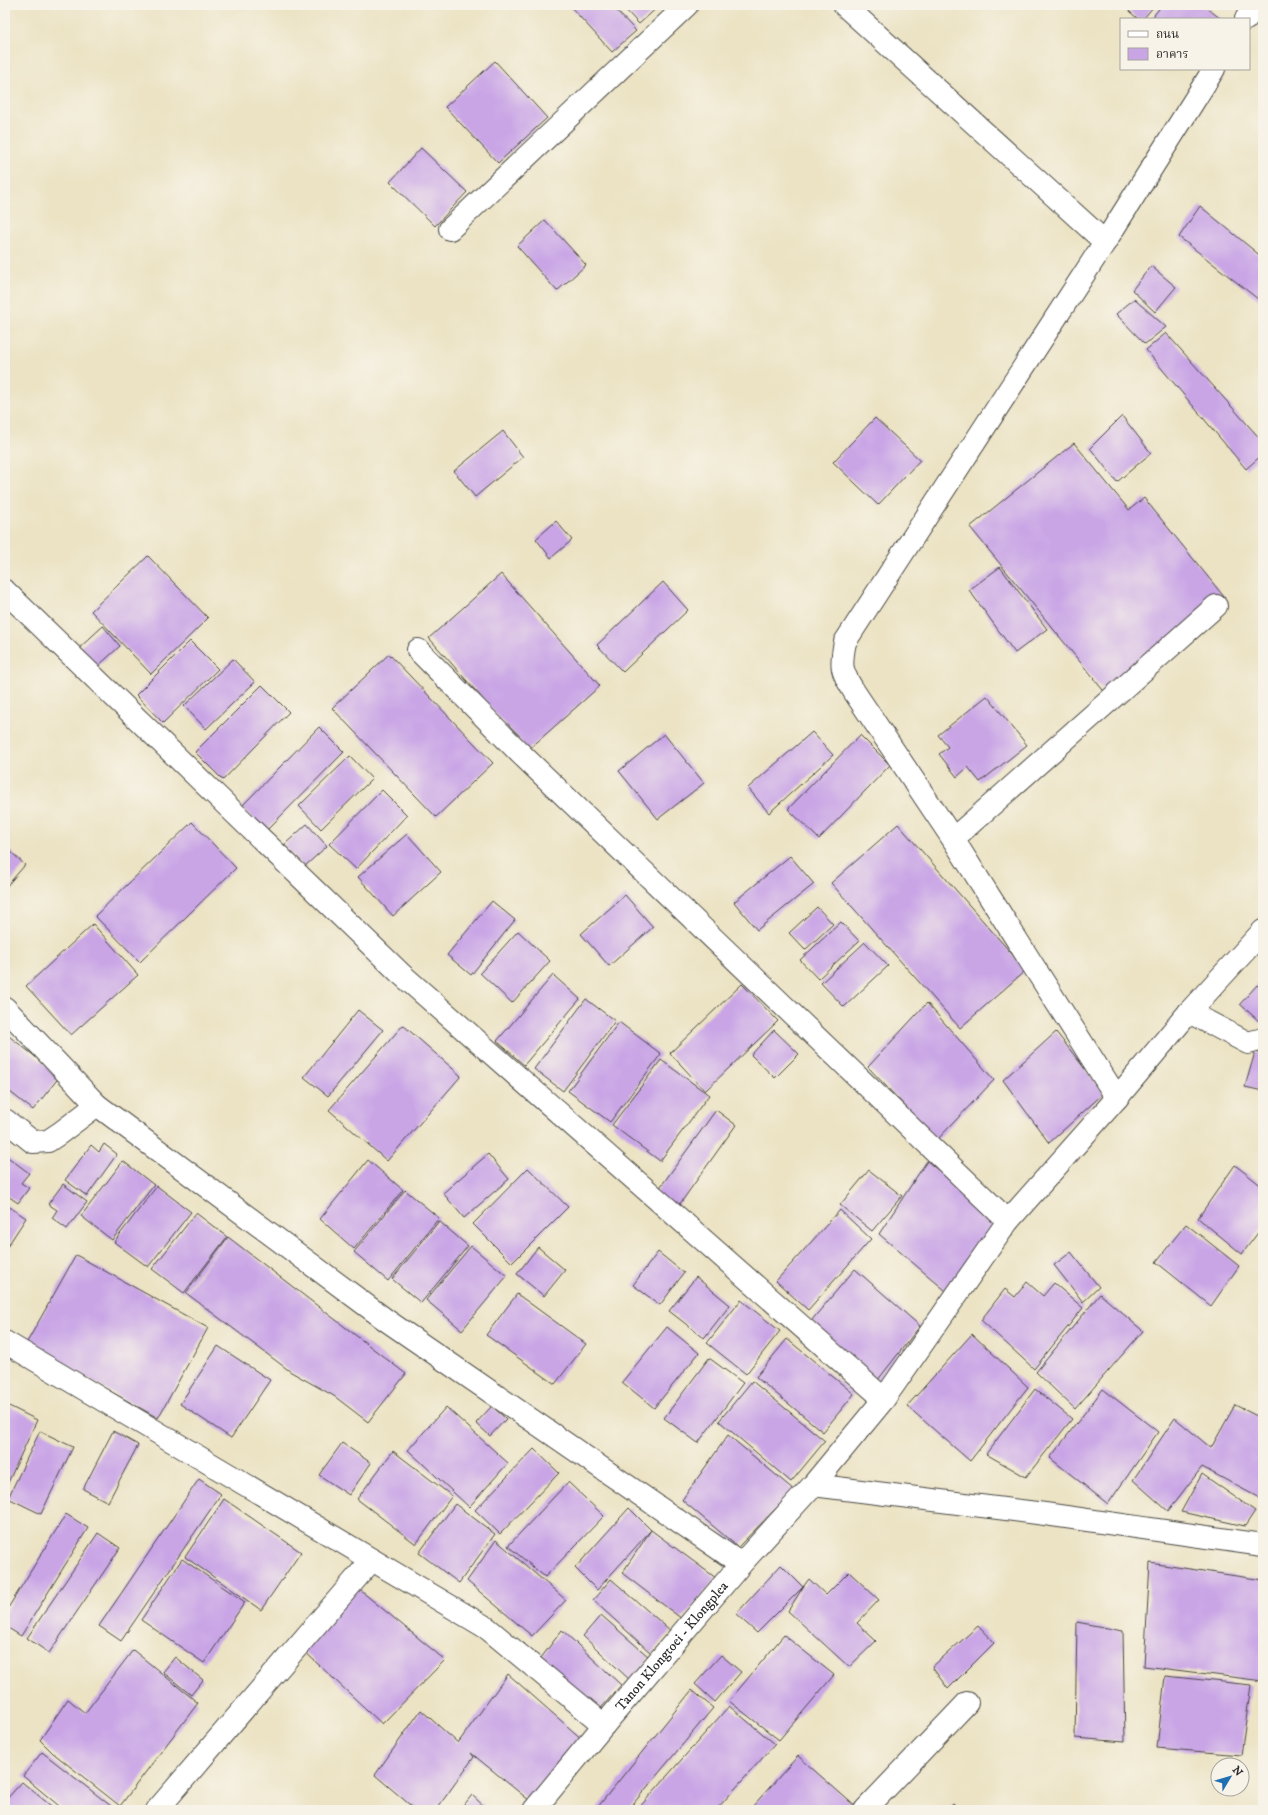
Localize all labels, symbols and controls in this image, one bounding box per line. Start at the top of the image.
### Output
legend [1120,18,1250,70]
text: ถนน [1156,27,1179,42]
text: อาคาร [1156,47,1188,62]
street label: Tanon Klongtoei - Klongplea [612,1578,732,1715]
north arrow [1210,1757,1250,1797]
text: N [1229,1764,1245,1779]

